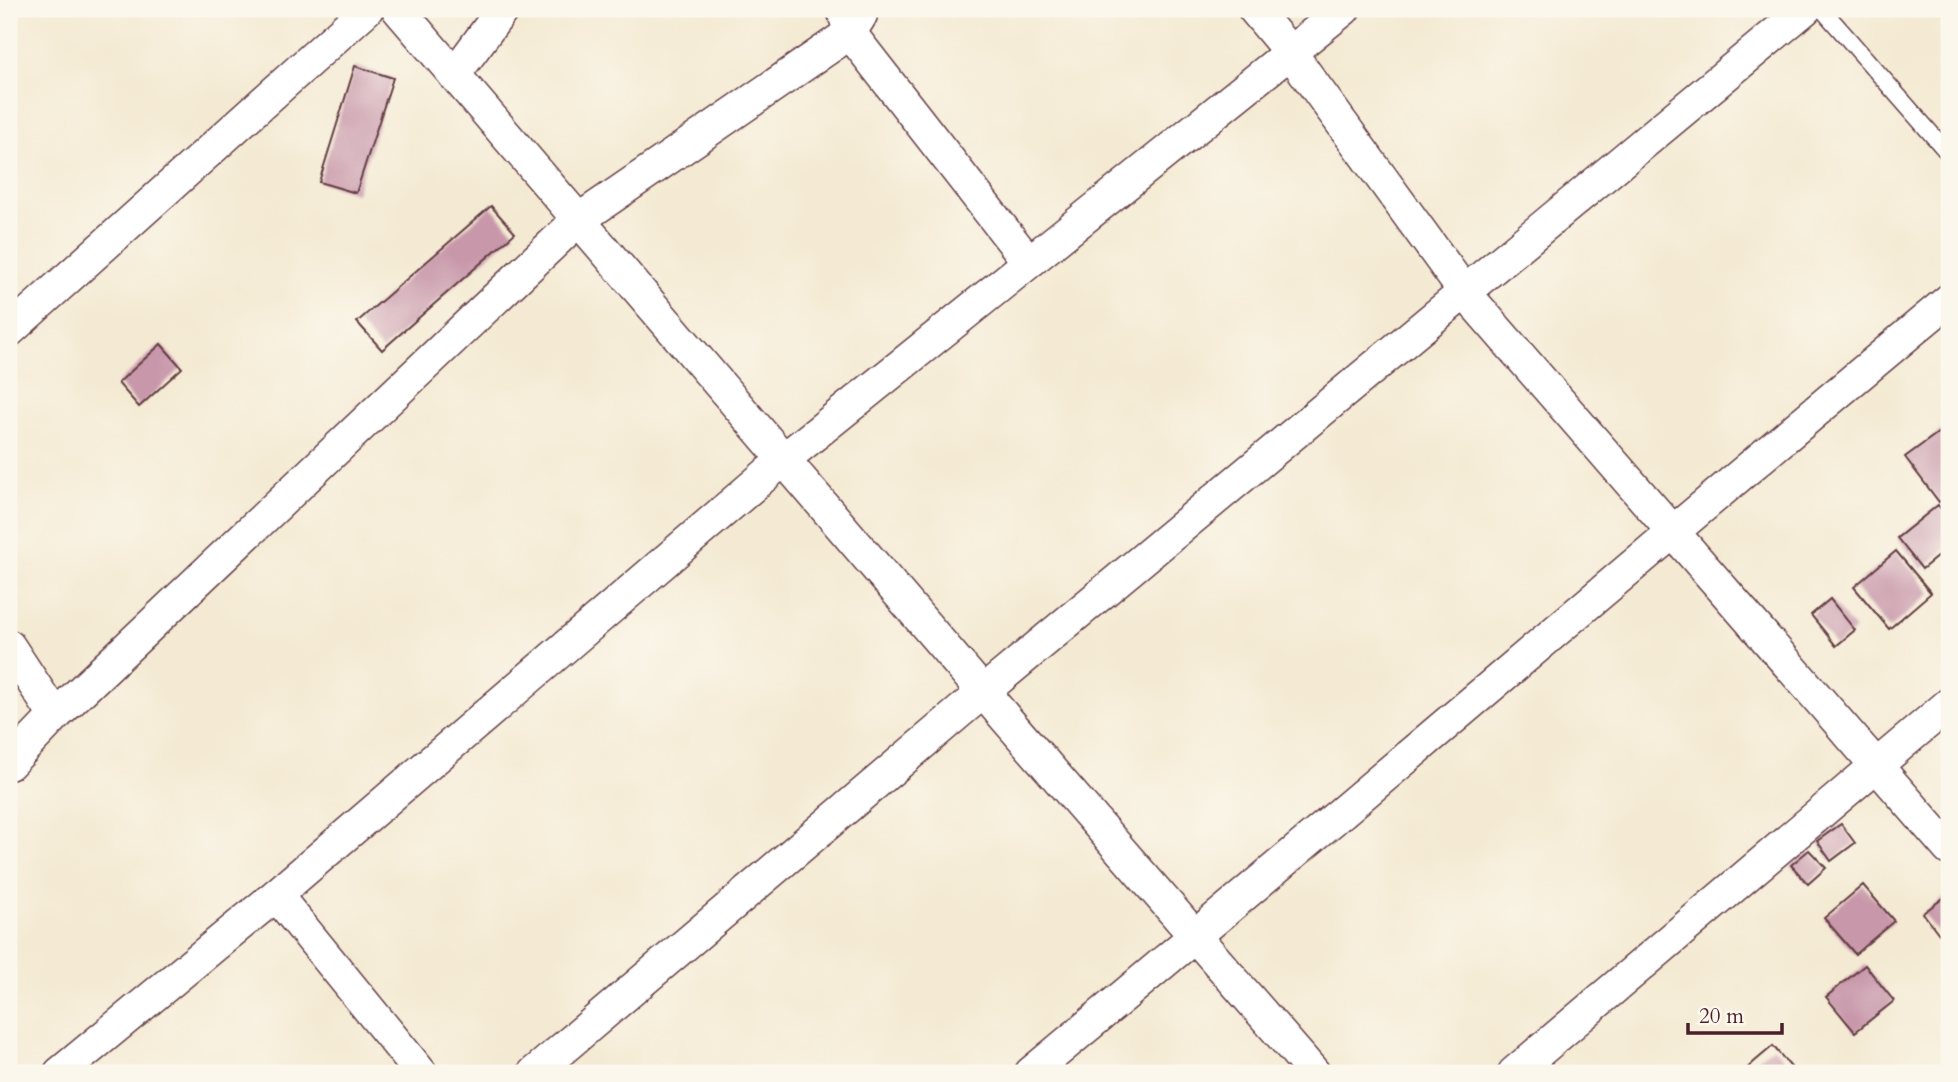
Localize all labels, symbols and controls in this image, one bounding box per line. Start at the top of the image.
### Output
scale bar [1688,991,1783,1035]
text: 20 m [1699,1002,1744,1031]

